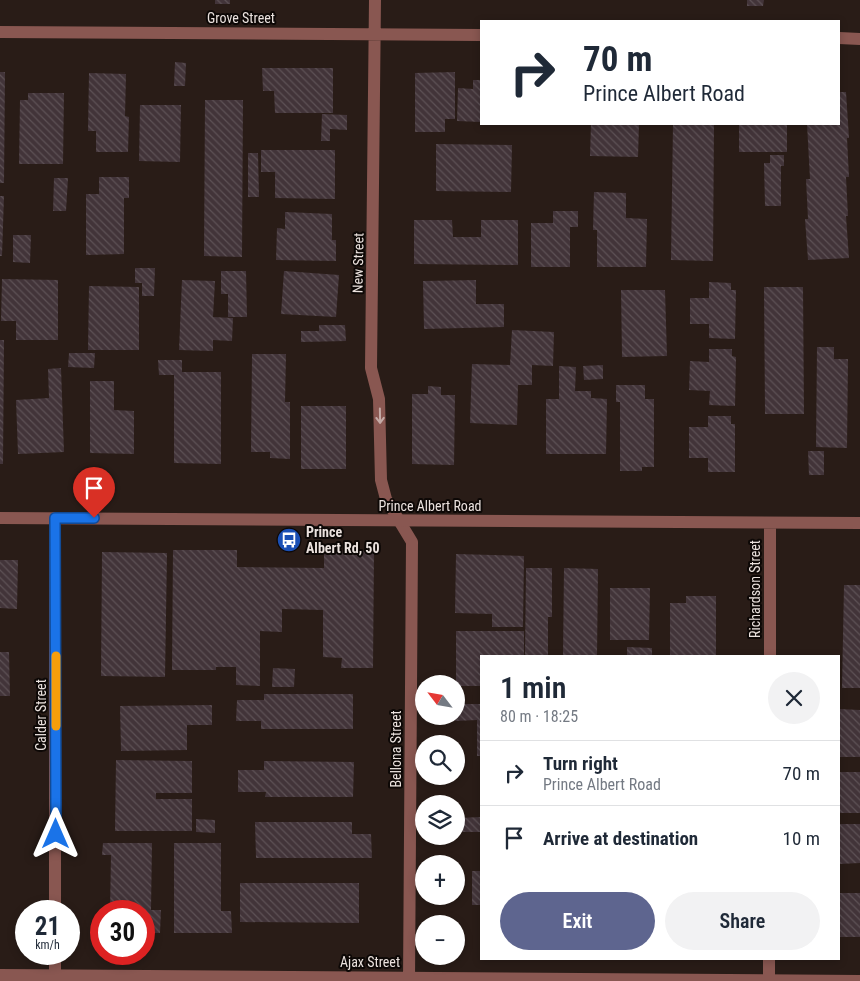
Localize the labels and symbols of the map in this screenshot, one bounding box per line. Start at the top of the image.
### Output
street label: Grove Street [207,10,275,26]
street label: New Street [349,233,367,293]
one-way arrow [375,408,385,424]
pin [73,467,115,518]
street label: Prince Albert Road [378,498,482,514]
place label: Prince Albert Rd, 50 [306,524,380,556]
bus stop icon: Prince Albert Rd, 50 [276,527,302,553]
street label: Richardson Street [747,540,763,638]
north arrow [415,675,465,725]
street label: Calder Street [33,679,49,751]
street label: Bellona Street [388,710,404,788]
position arrow [29,807,81,859]
speed limit sign: 30 [90,900,155,965]
street label: Ajax Street [340,954,400,970]

